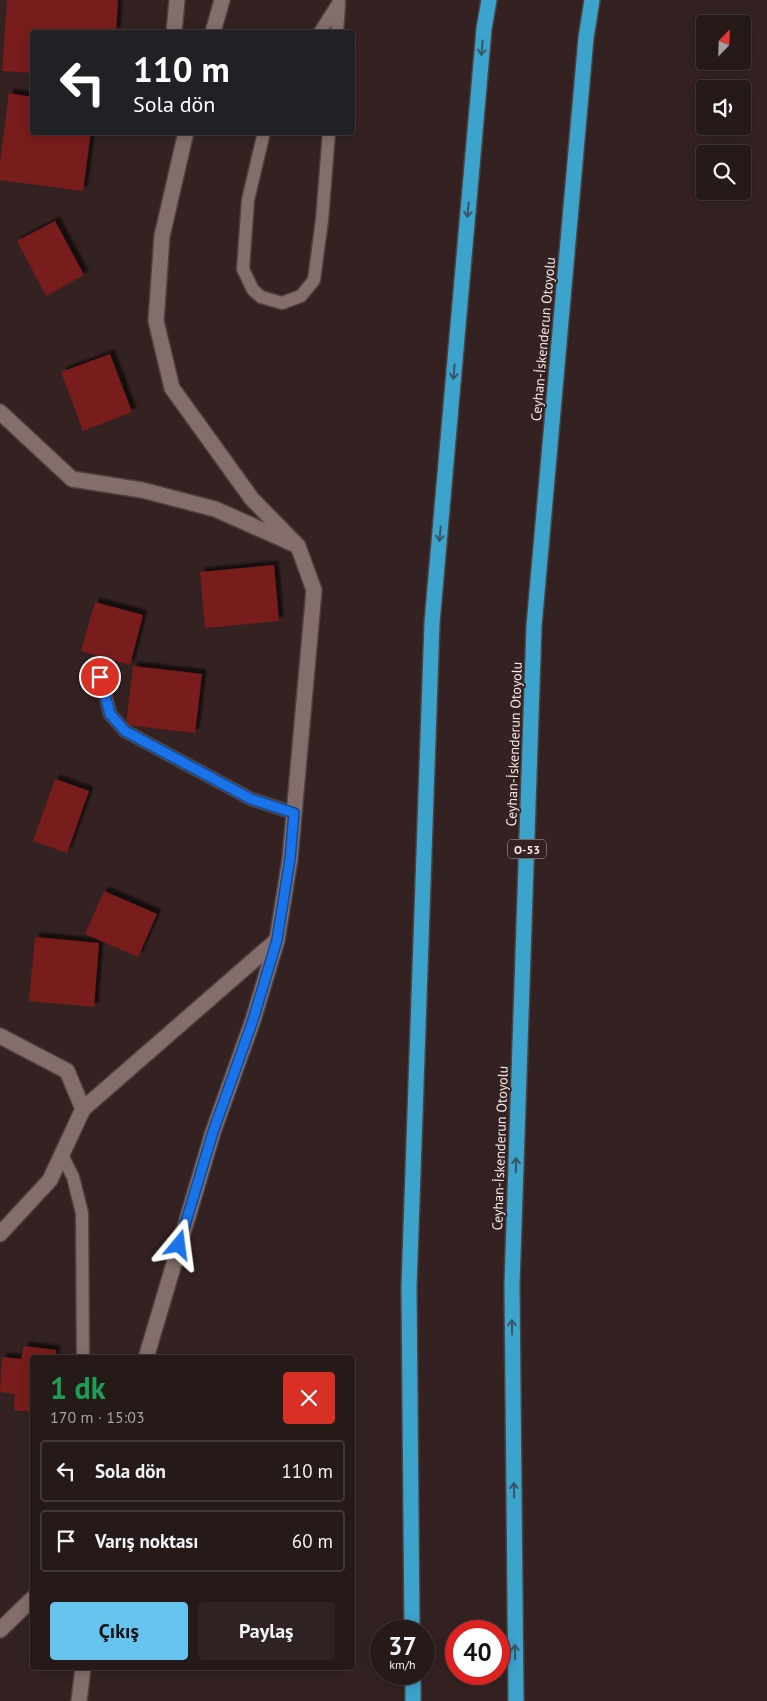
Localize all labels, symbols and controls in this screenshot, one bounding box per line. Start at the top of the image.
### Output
north arrow [696,15,751,70]
map controls [696,15,751,200]
one-way arrow [477,40,487,56]
text: 110 m [133,46,230,92]
icon: left [50,50,115,115]
button: sound [696,80,751,135]
text: Sola dön [133,90,215,118]
button: search [696,145,751,200]
one-way arrow [463,202,473,218]
street label: Ceyhan-İskenderun Otoyolu [527,256,559,422]
one-way arrow [449,364,459,380]
one-way arrow [435,526,444,542]
pin [79,656,121,698]
street label: Ceyhan-İskenderun Otoyolu [502,661,526,827]
icon: arrive [86,663,114,691]
road number: O-53 [508,840,546,859]
street label: Ceyhan-İskenderun Otoyolu [488,1065,512,1231]
one-way arrow [511,1157,520,1173]
position arrow [152,1218,204,1270]
one-way arrow [507,1320,517,1336]
text: 1 dk [50,1368,106,1407]
button: close [283,1372,335,1424]
text: 170 m · 15:03 [50,1407,145,1427]
icon: left [52,1457,80,1485]
text: Sola dön [95,1459,166,1483]
text: 110 m [281,1459,333,1483]
one-way arrow [509,1482,519,1498]
icon: arrive [52,1527,80,1555]
text: Varış noktası [95,1529,198,1553]
text: 60 m [292,1529,333,1553]
button: Çıkış [50,1602,188,1660]
button: Paylaş [198,1602,335,1660]
speed limit sign: 40 [445,1620,510,1685]
text: 37 [388,1630,417,1662]
one-way arrow [510,1645,520,1661]
text: km/h [389,1657,416,1672]

